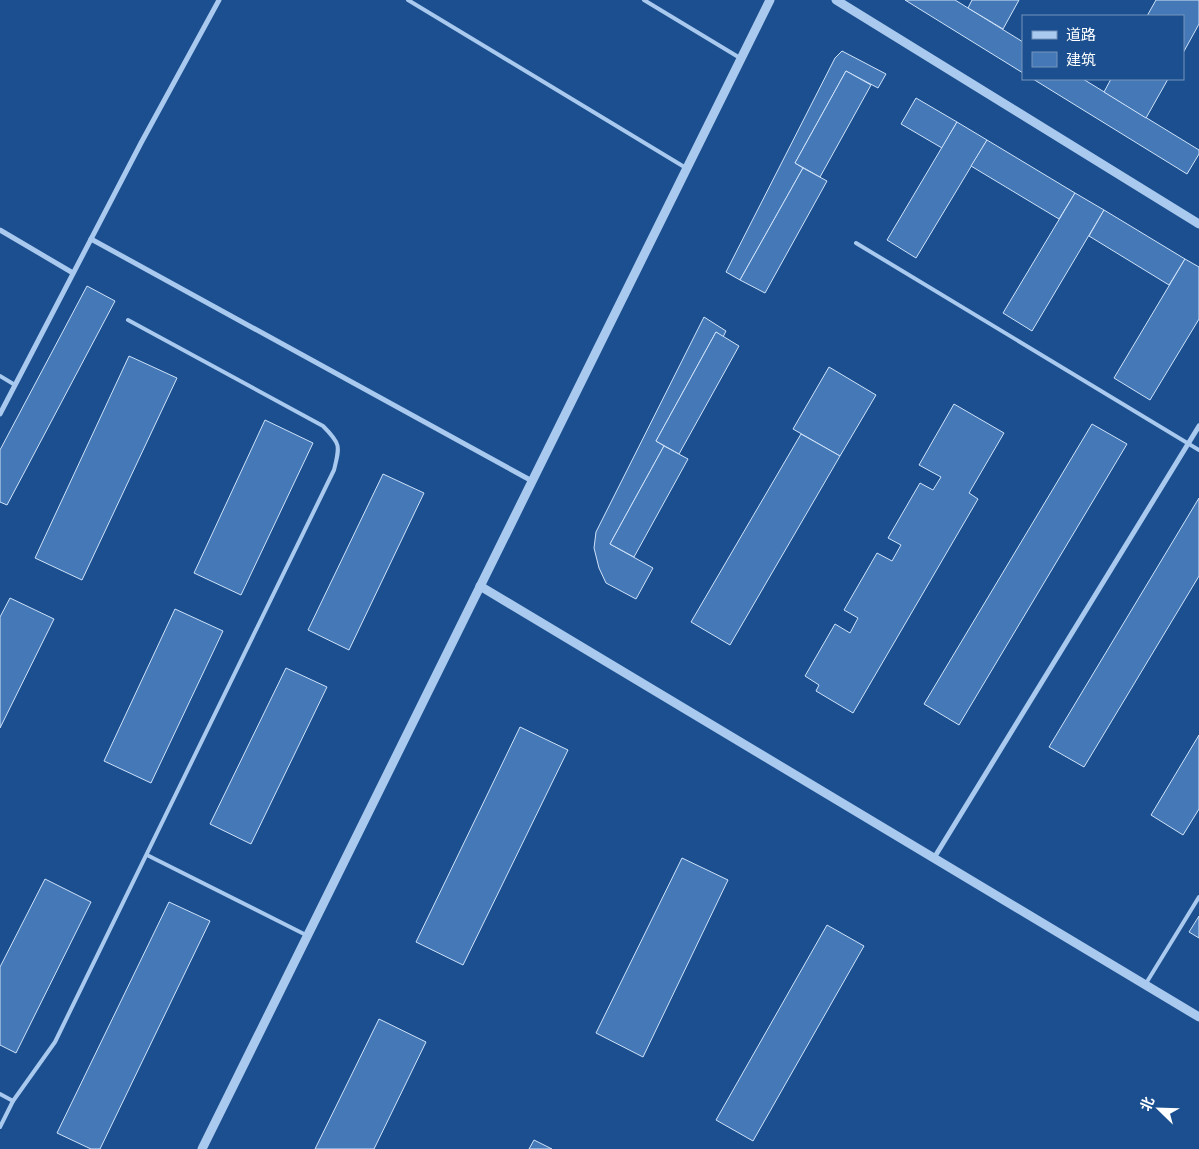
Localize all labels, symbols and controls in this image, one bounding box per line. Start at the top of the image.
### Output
legend [1022,15,1184,80]
text: 道路 [1066,25,1096,44]
text: 建筑 [1066,50,1096,69]
north arrow [1134,1084,1184,1134]
text: 北 [1136,1094,1157,1113]

